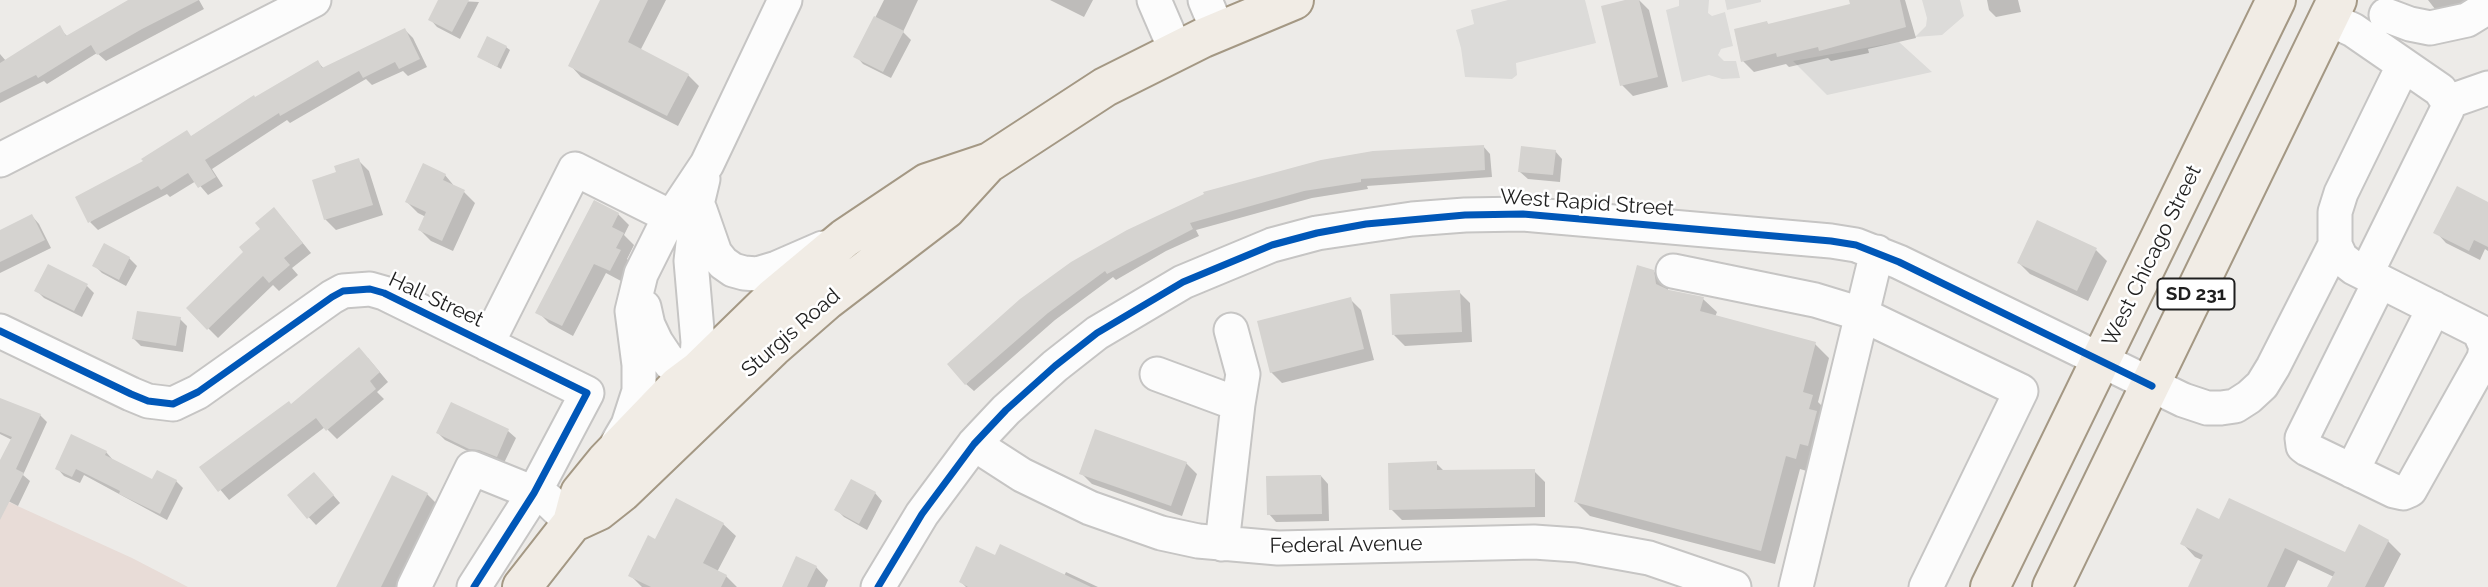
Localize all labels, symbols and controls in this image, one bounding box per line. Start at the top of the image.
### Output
street label: West Chicago Street [2097,161,2207,351]
street label: West Rapid Street [1499,184,1675,222]
street label: Hall Street [385,267,487,333]
road number: SD 231 [2158,278,2234,310]
street label: Sturgis Road [736,283,846,383]
street label: Federal Avenue [1269,531,1423,559]

